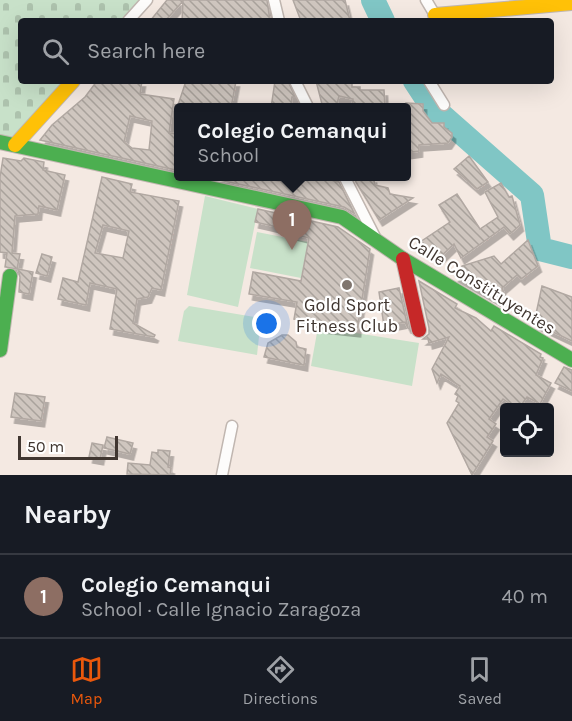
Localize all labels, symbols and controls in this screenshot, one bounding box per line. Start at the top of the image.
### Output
search box [18,18,554,84]
icon: search [39,35,72,68]
text: Search here [87,38,205,64]
popup [174,103,411,181]
text: Colegio Cemanqui [197,118,388,144]
text: School [197,144,259,167]
pin: 1 [272,200,312,250]
street label: Calle Constituyentes [404,231,560,339]
marker: Gold Sport Fitness Club [340,278,354,292]
place label: Gold Sport Fitness Club [296,294,398,337]
your location [252,309,281,338]
map controls [500,403,554,457]
button: locate [500,403,554,457]
scale bar [18,433,118,460]
text: 50 m [27,437,64,456]
text: Nearby [24,499,111,530]
text: Colegio Cemanqui [81,572,271,598]
text: 1 [40,585,47,608]
text: 40 m [502,585,548,608]
text: School · Calle Ignacio Zaragoza [81,598,361,621]
tab: Map [70,653,103,708]
tab: Directions [243,653,318,708]
tab: Saved [458,653,502,708]

